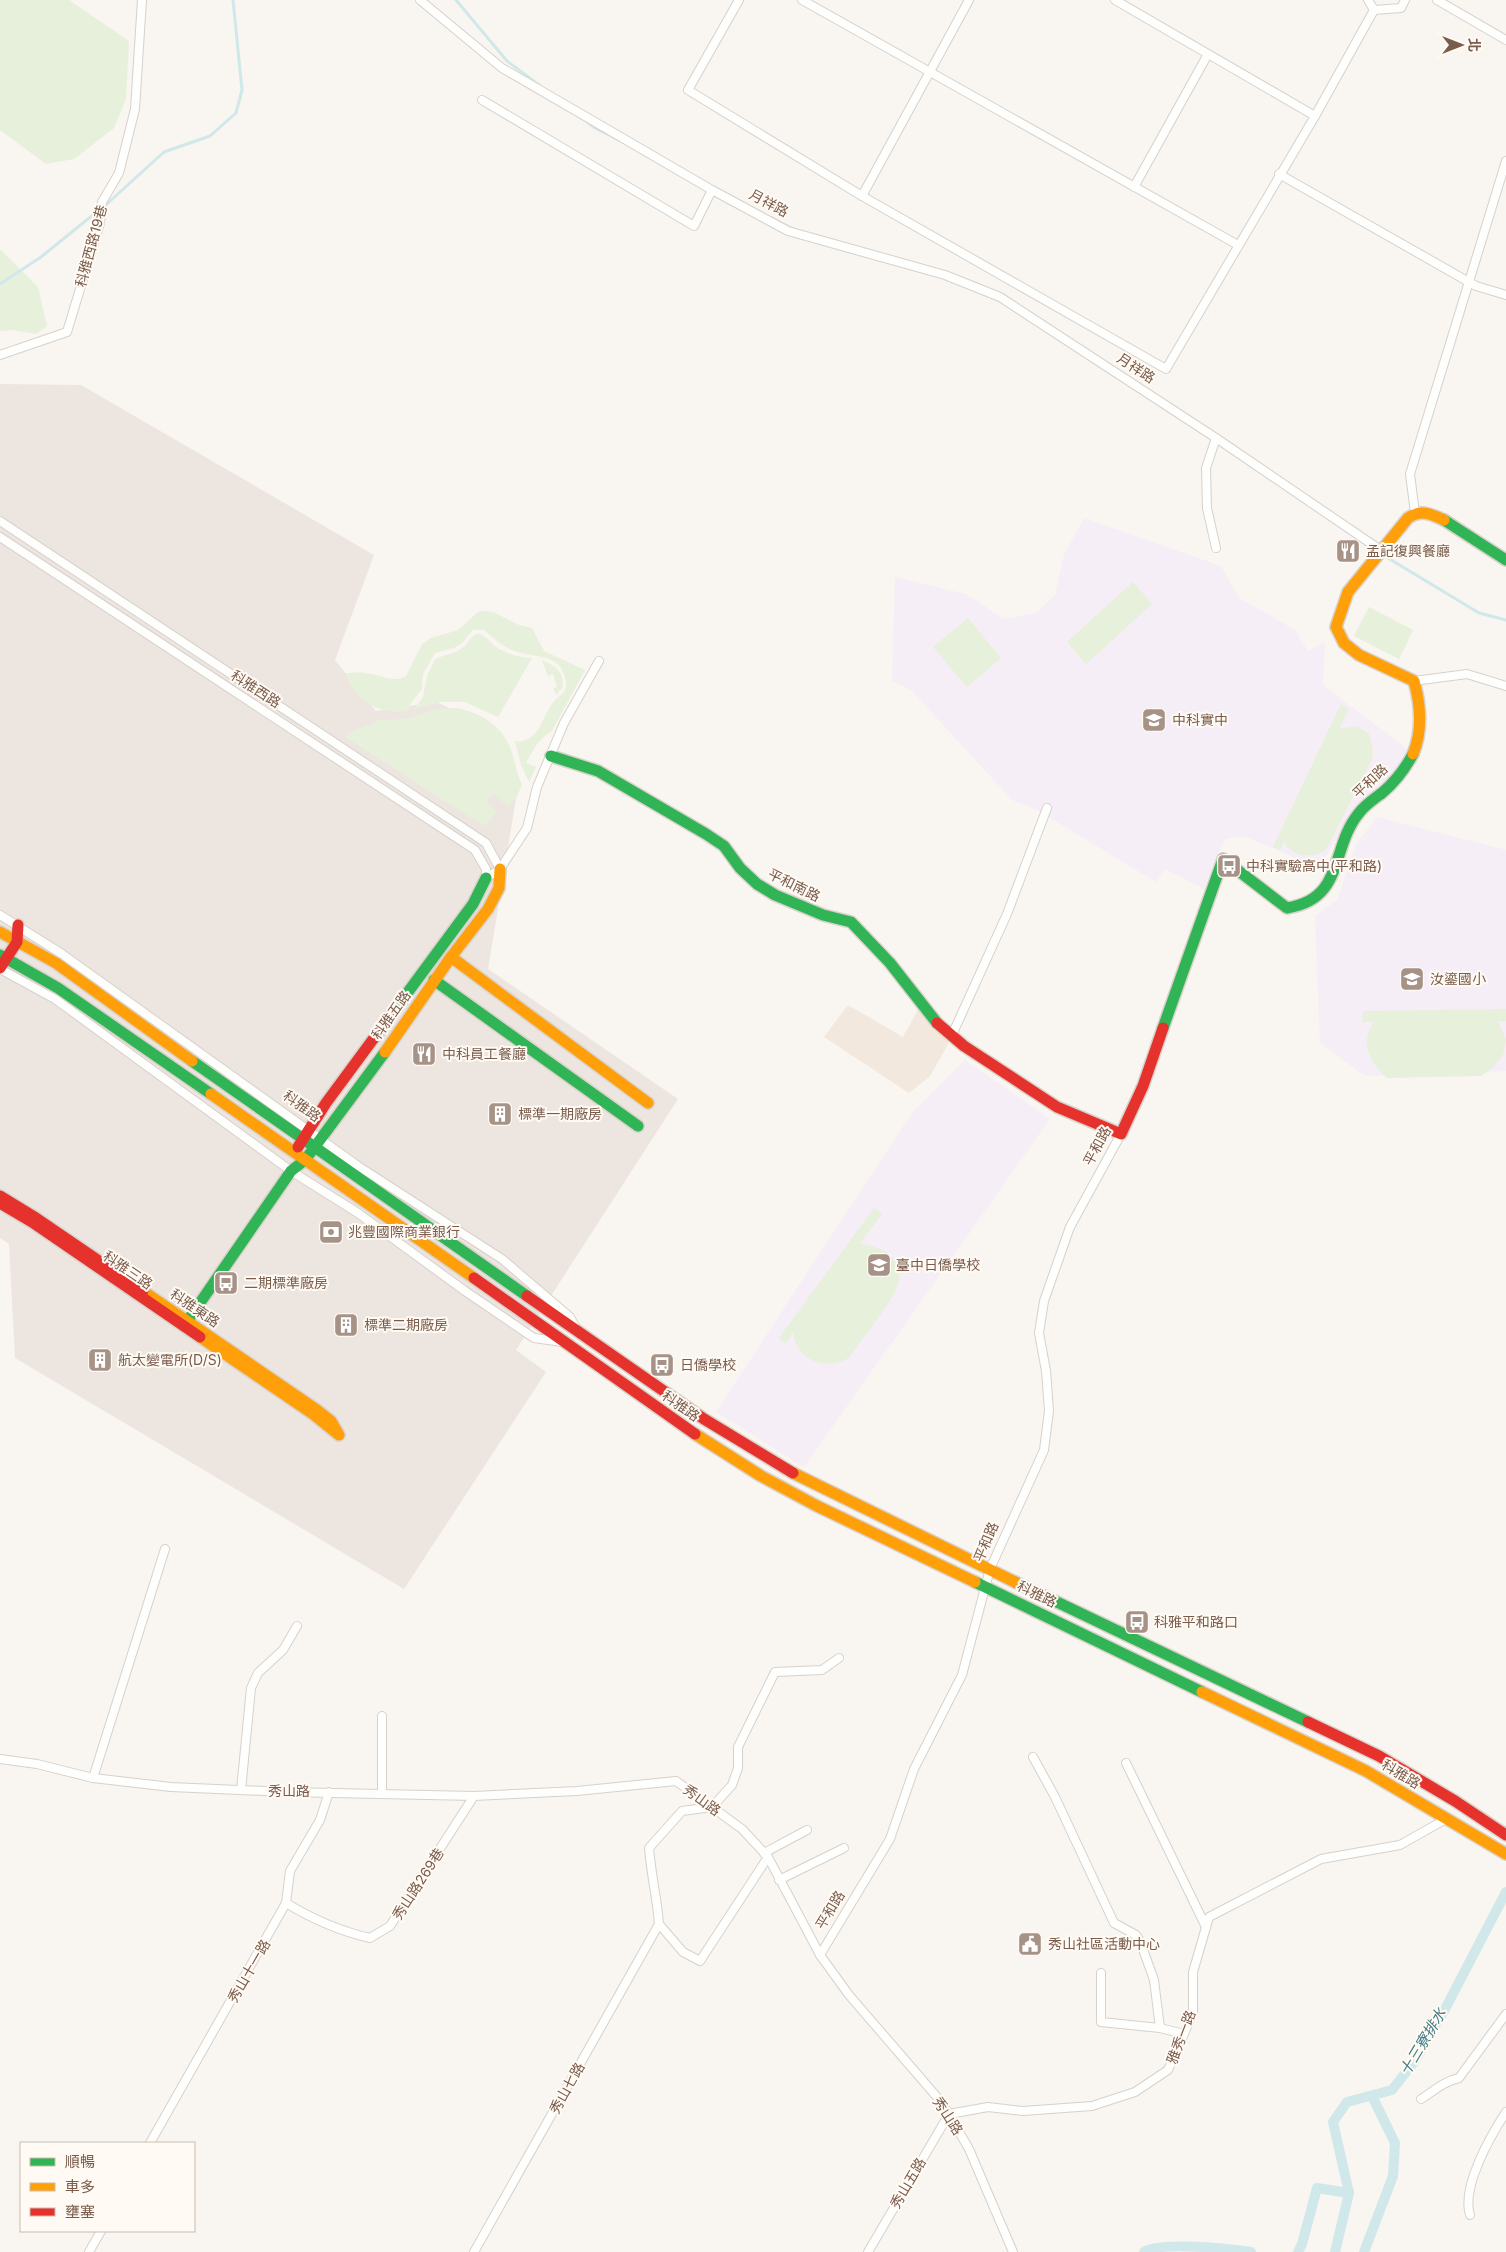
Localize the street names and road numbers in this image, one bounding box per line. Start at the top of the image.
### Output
street label: 月祥路 [747,185,792,220]
street label: 科雅西路19巷 [71,203,110,289]
street label: 月祥路 [1114,349,1159,386]
street label: 科雅西路 [228,666,284,711]
street label: 平和路 [1349,760,1391,801]
street label: 平和南路 [765,865,823,904]
street label: 科雅五路 [368,987,414,1043]
street label: 科雅路 [280,1086,324,1125]
street label: 平和路 [1079,1123,1114,1168]
street label: 科雅三路 [100,1247,156,1292]
street label: 科雅東路 [167,1285,223,1330]
street label: 科雅路 [659,1387,703,1425]
street label: 平和路 [970,1519,1002,1564]
street label: 科雅路 [1015,1577,1060,1610]
street label: 科雅路 [1379,1755,1424,1792]
street label: 秀山路 [680,1780,724,1819]
street label: 秀山路 [268,1782,310,1799]
street label: 秀山路269巷 [388,1845,447,1923]
street label: 平和路 [811,1887,848,1932]
street label: 秀山十一路 [224,1936,273,2005]
street label: 雅秀一路 [1163,2008,1199,2066]
street label: 秀山七路 [546,2059,588,2116]
street label: 秀山路 [930,2093,967,2138]
street label: 秀山五路 [886,2154,929,2211]

